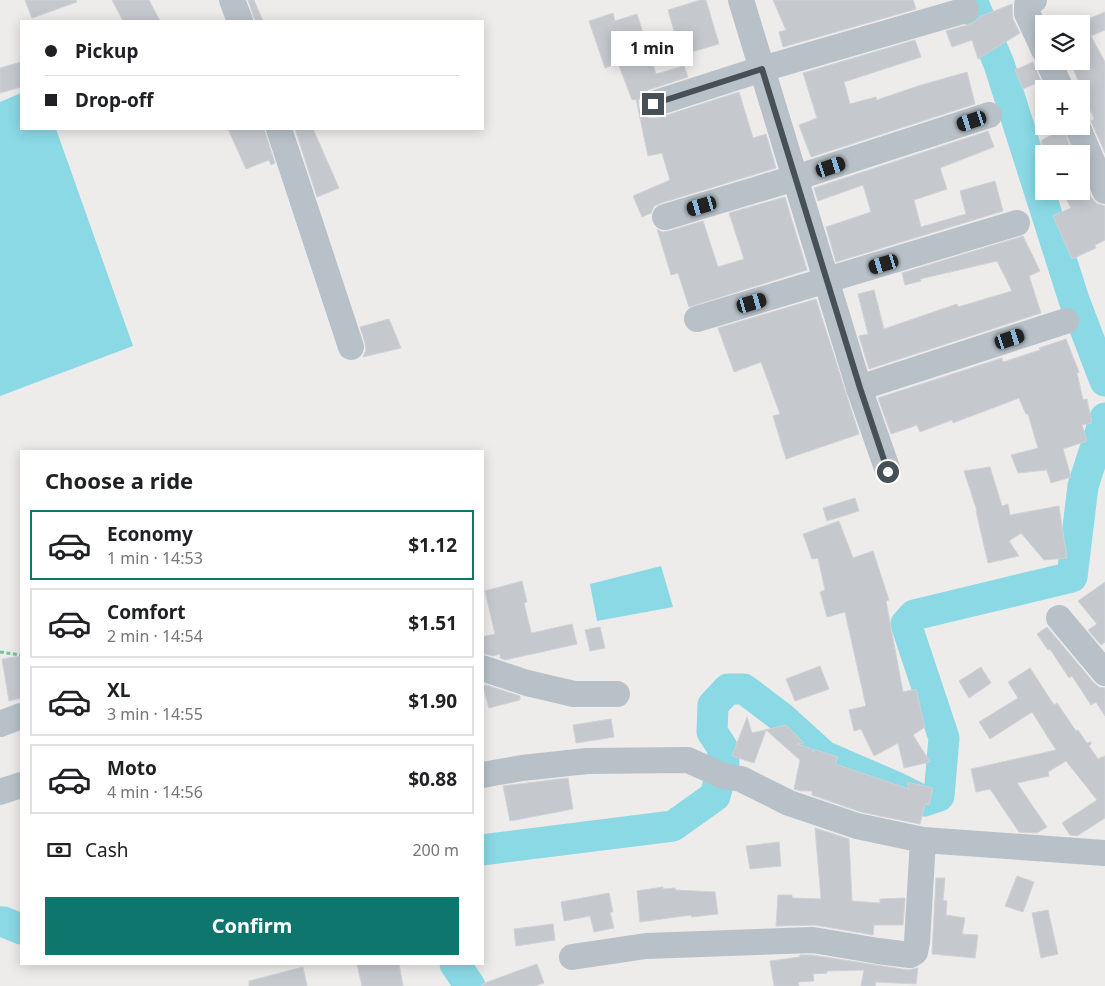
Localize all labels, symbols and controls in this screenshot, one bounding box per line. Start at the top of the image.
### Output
map controls [1035,15,1090,200]
button: layers [1035,15,1090,70]
callout: 1 min [612,32,694,66]
text: 1 min [630,37,674,59]
text: Pickup [75,38,138,64]
button: + [1035,80,1090,135]
text: Drop-off [75,87,154,113]
route end [642,93,664,115]
car [955,109,988,133]
button: − [1035,145,1090,200]
car [814,155,847,179]
car [685,195,718,217]
car [867,252,900,276]
car [735,292,768,314]
car [993,327,1026,351]
route start [877,461,899,483]
text: Choose a ride [45,465,193,495]
text: Economy [107,521,193,547]
icon: car [47,523,92,568]
text: $1.12 [408,532,457,558]
text: 1 min · 14:53 [107,547,203,569]
text: Comfort [107,599,186,625]
icon: car [47,601,92,646]
text: $1.51 [408,610,457,636]
text: 2 min · 14:54 [107,625,203,647]
text: XL [107,677,130,703]
icon: car [47,679,92,724]
text: $1.90 [408,688,457,714]
text: 3 min · 14:55 [107,703,203,725]
text: Moto [107,755,157,781]
icon: car [47,757,92,802]
text: $0.88 [408,766,457,792]
text: 4 min · 14:56 [107,781,203,803]
icon: cash [45,836,73,864]
text: Cash [85,837,129,863]
text: 200 m [412,839,459,861]
button: Confirm [45,897,459,955]

